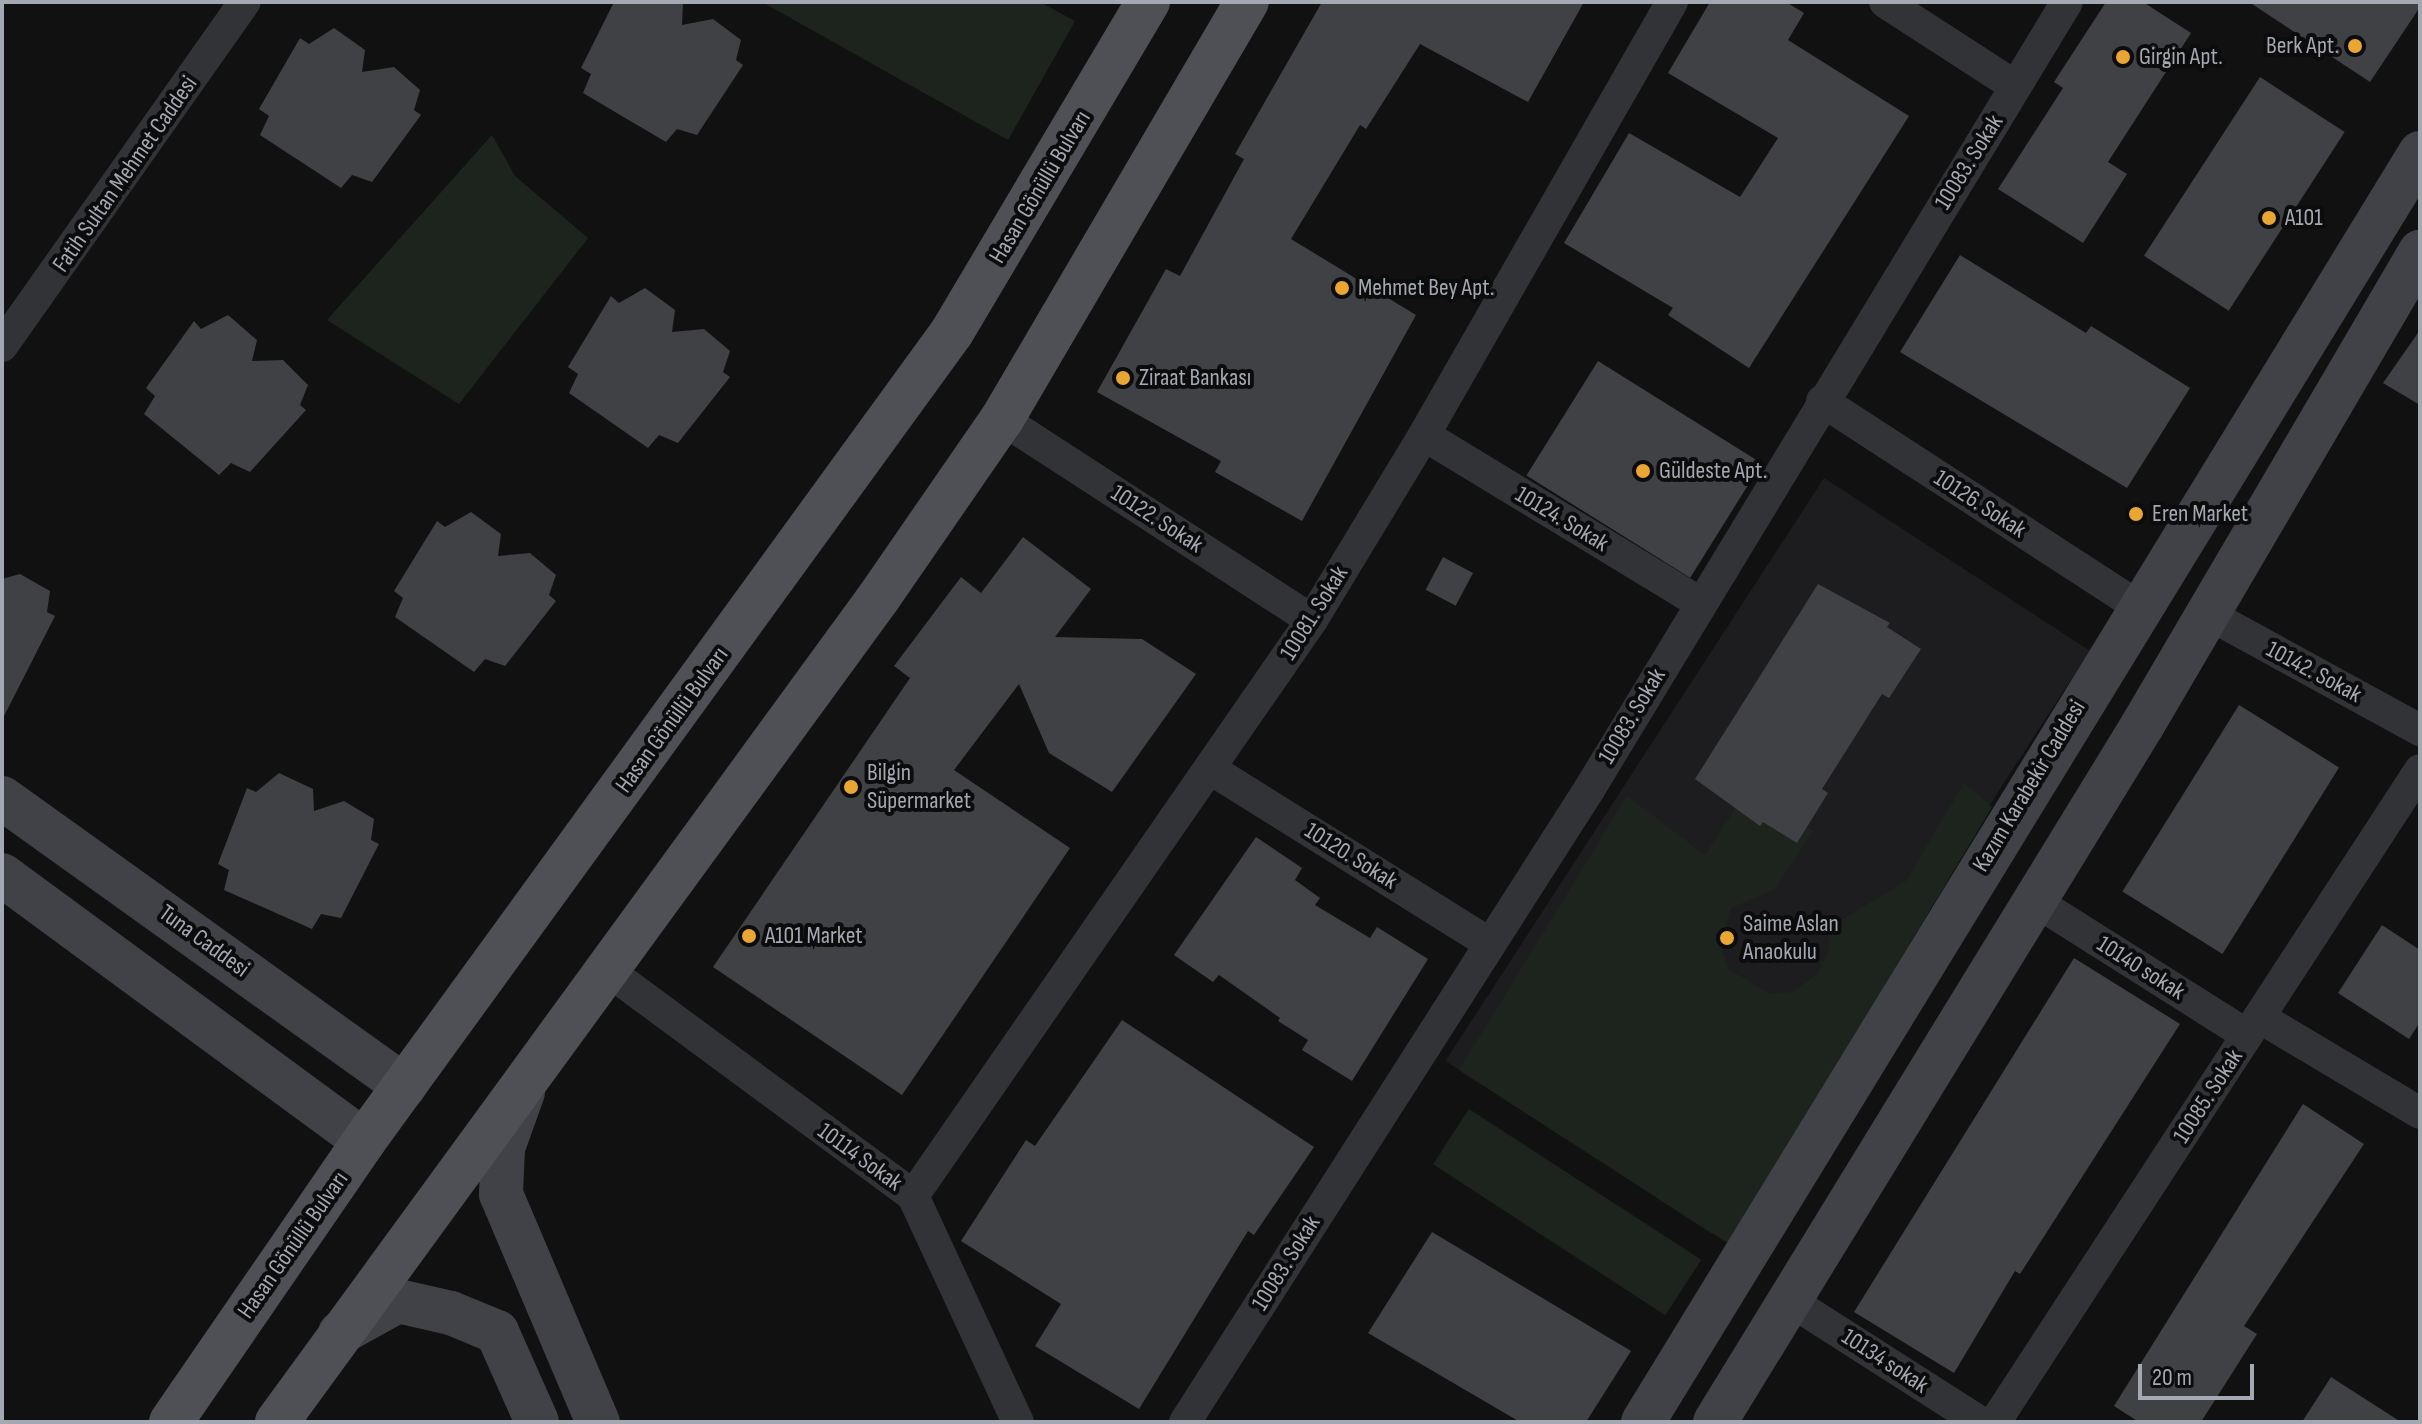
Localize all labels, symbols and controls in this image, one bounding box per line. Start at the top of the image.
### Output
place label: Berk Apt. [2266,32,2339,60]
marker: Berk Apt. [2346,37,2364,55]
place label: Girgin Apt. [2139,43,2223,71]
marker: Girgin Apt. [2114,48,2132,66]
street label: Fatih Sultan Mehmet Caddesi [47,70,203,278]
street label: Hasan Gönüllü Bulvarı [983,105,1097,269]
street label: 10083. Sokak [1929,109,2009,215]
place label: A101 [2285,204,2323,232]
marker: A101 [2260,209,2278,227]
place label: Mehmet Bey Apt. [1358,274,1494,302]
marker: Mehmet Bey Apt. [1333,279,1351,297]
place label: Ziraat Bankası [1139,364,1251,392]
marker: Ziraat Bankası [1114,369,1132,387]
place label: Güldeste Apt. [1659,457,1767,485]
marker: Güldeste Apt. [1634,462,1652,480]
street label: 10126. Sokak [1929,464,2031,544]
street label: 10122. Sokak [1106,479,1208,559]
street label: 10124. Sokak [1510,480,1614,558]
place label: Eren Market [2152,500,2248,528]
marker: Eren Market [2127,505,2145,523]
street label: 10081. Sokak [1274,561,1354,665]
street label: 10142. Sokak [2261,635,2367,709]
street label: Hasan Gönüllü Bulvarı [609,642,735,798]
street label: 10083. Sokak [1592,663,1672,769]
street label: Kazım Karabekir Caddesi [1966,695,2092,877]
place label: Bilgin Süpermarket [867,759,971,815]
marker: Bilgin Süpermarket [842,778,860,796]
street label: 10120. Sokak [1299,816,1403,896]
street label: Tuna Caddesi [153,899,255,983]
place label: Saime Aslan Anaokulu [1743,910,1839,966]
place label: A101 Market [765,922,863,950]
marker: A101 Market [740,927,758,945]
marker: Saime Aslan Anaokulu [1718,929,1736,947]
street label: 10140 sokak [2092,930,2190,1006]
street label: 10085. Sokak [2167,1044,2249,1148]
street label: 10114 Sokak [812,1117,908,1197]
street label: Hasan Gönüllü Bulvarı [232,1166,354,1324]
street label: 10083. Sokak [1246,1210,1326,1316]
street label: 10134 sokak [1836,1322,1934,1400]
scale bar [2142,1348,2258,1398]
text: 20 m [2152,1363,2192,1392]

